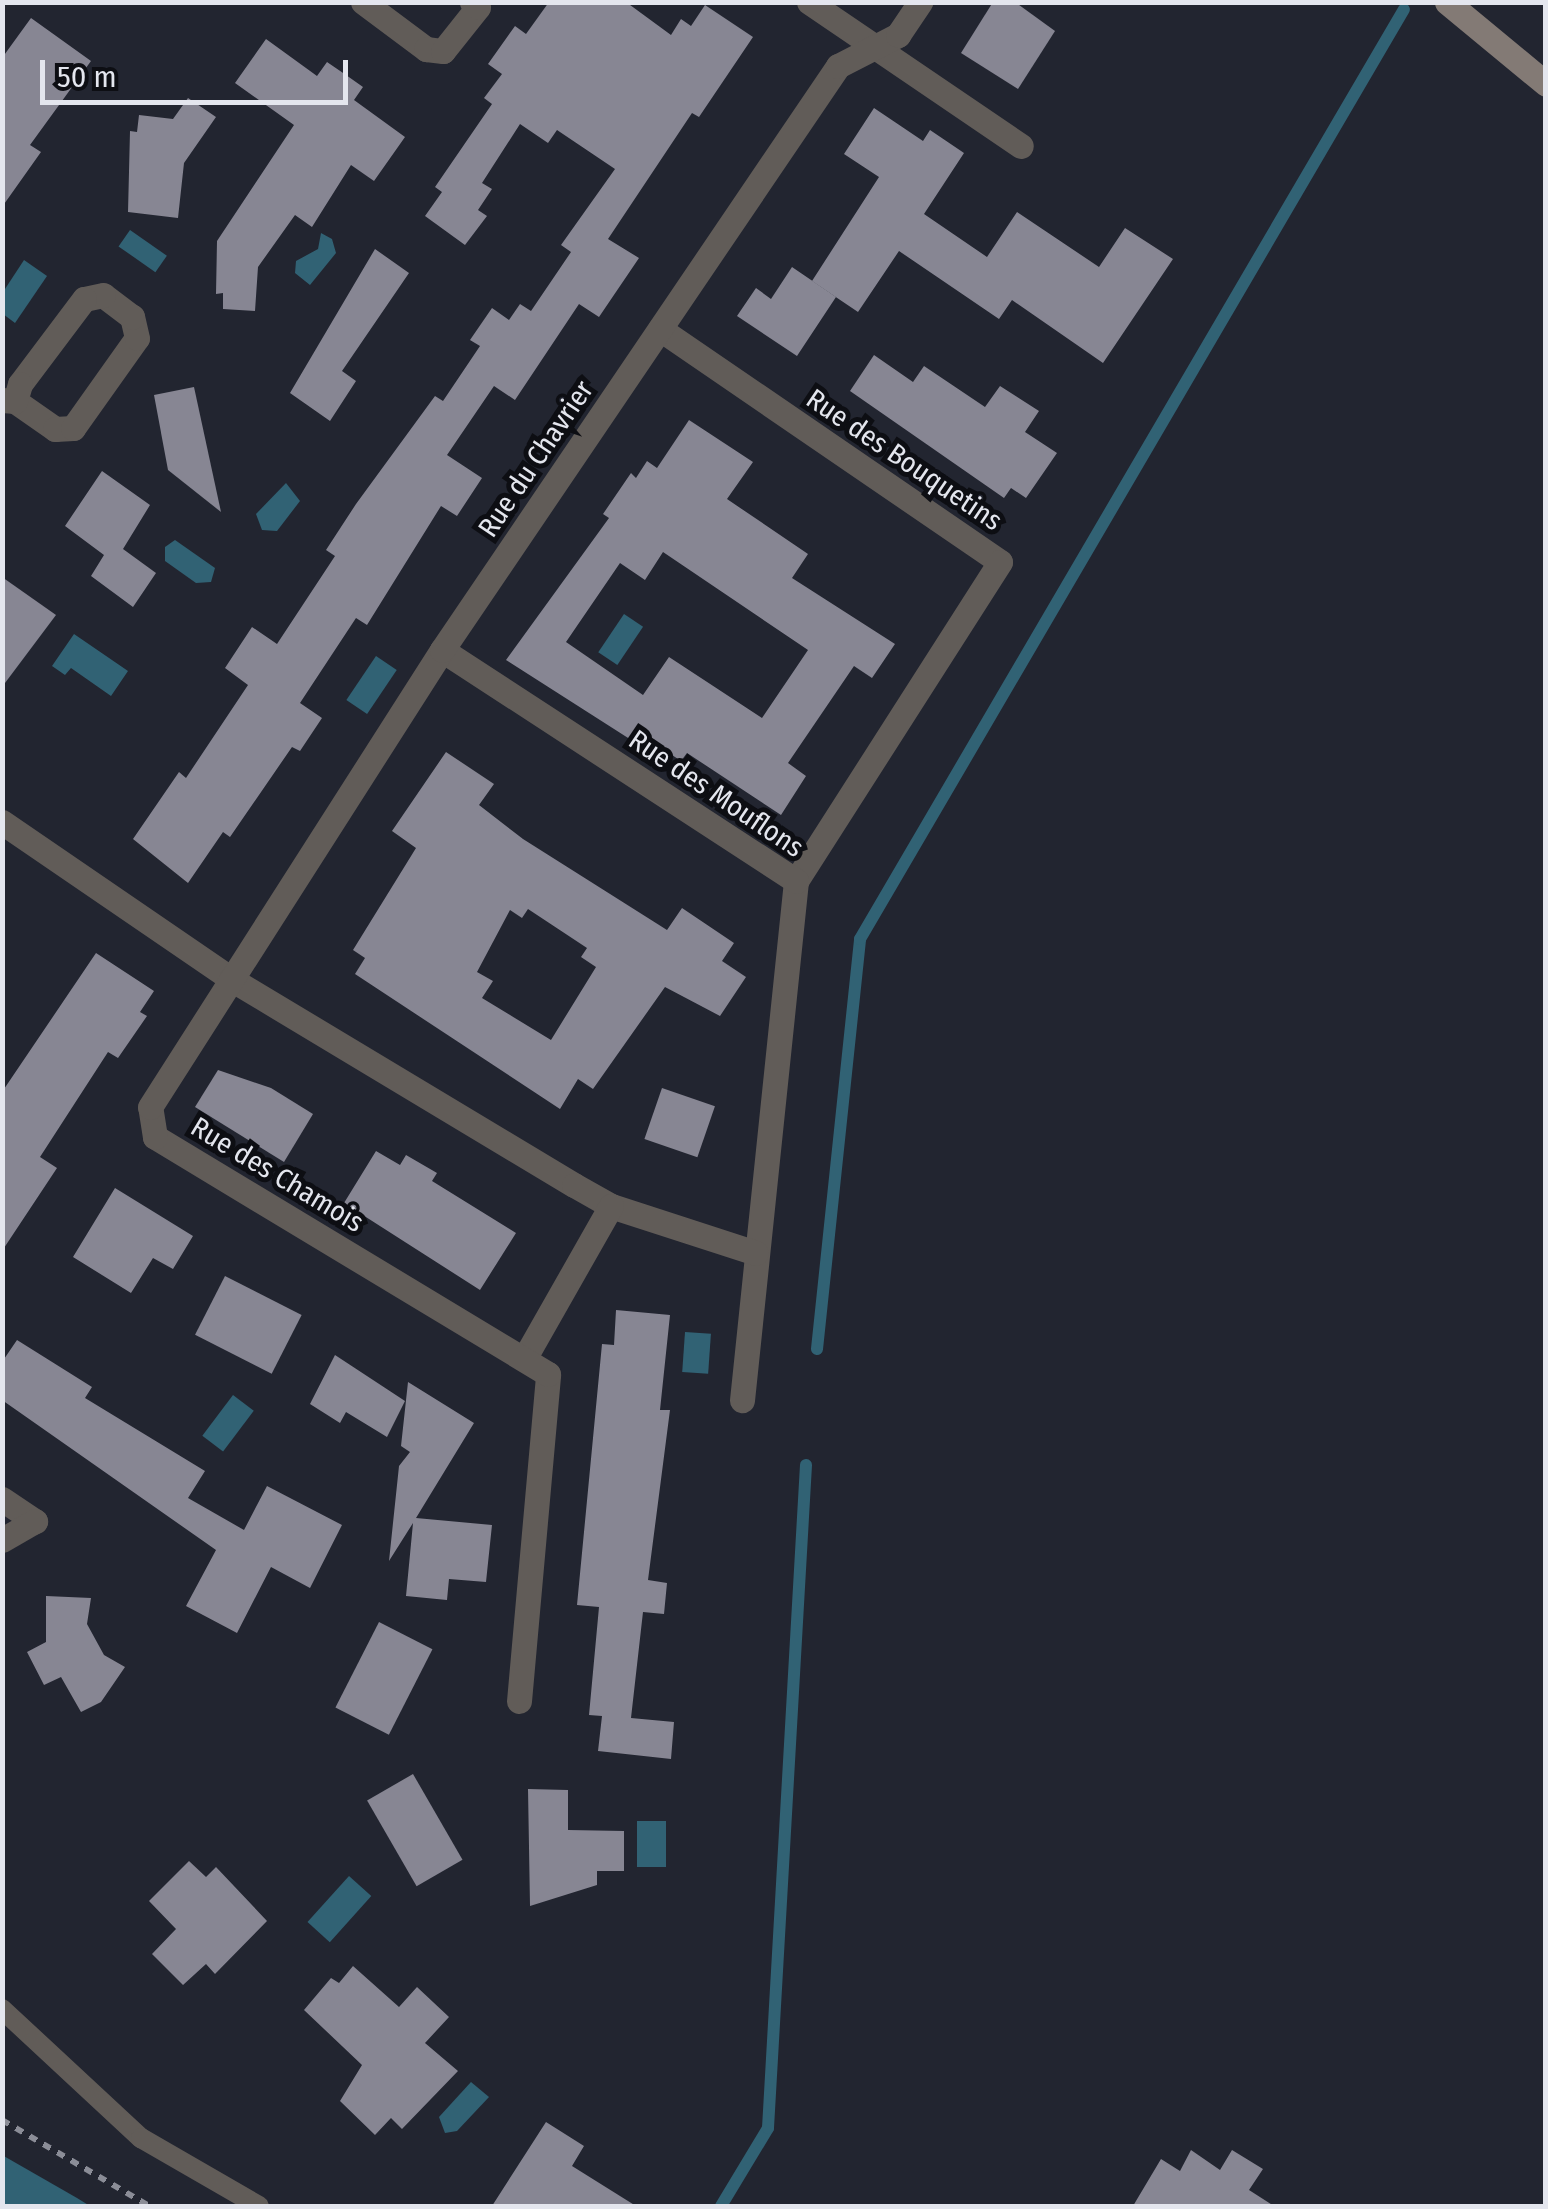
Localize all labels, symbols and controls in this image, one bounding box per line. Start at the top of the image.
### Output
scale bar [45,40,352,102]
text: 50 m [57,59,117,95]
street label: Rue du Chavrier [471,374,601,544]
street label: Rue des Bouquetins [800,382,1008,538]
street label: Rue des Mouflons [622,723,810,865]
street label: Rue des Chamois [185,1110,369,1240]

